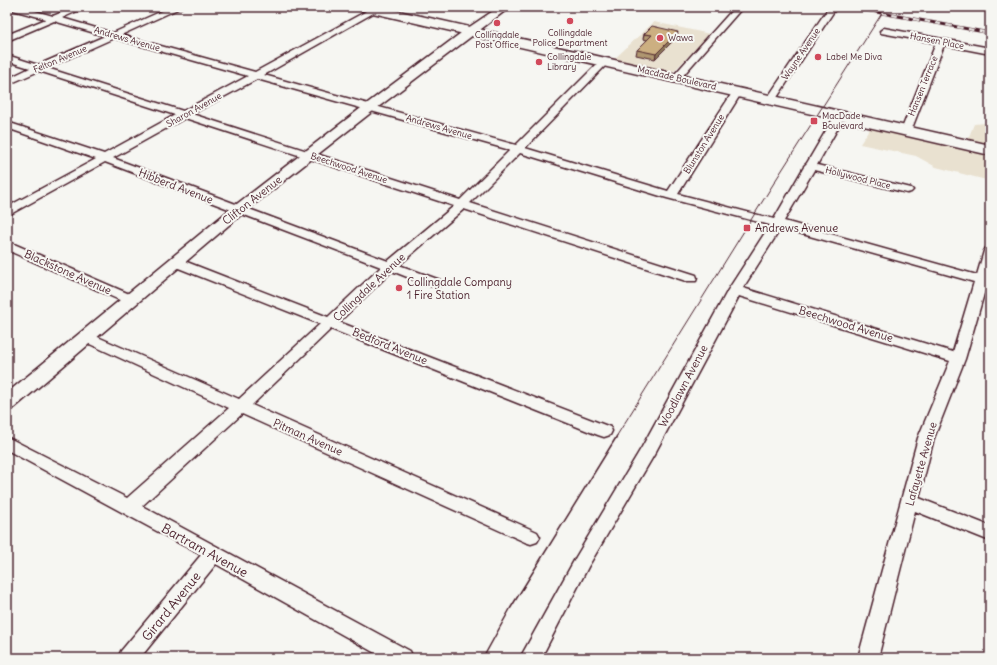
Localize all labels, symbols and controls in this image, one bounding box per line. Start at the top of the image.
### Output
marker: Collingdale Police Department [565,16,575,26]
marker: Collingdale Post Office [492,18,502,28]
street label: Andrews Avenue [93,24,161,53]
street label: Wayne Avenue [779,25,822,82]
place label: Collingdale Police Department [533,27,607,48]
place label: Collingdale Post Office [475,29,519,50]
street label: Hansen Place [909,30,965,51]
place label: Wawa [668,32,693,43]
marker: Wawa [655,33,665,43]
street label: Felton Avenue [31,42,88,75]
place label: Collingdale Library [547,51,592,72]
place label: Label Me Diva [826,51,882,62]
marker: Label Me Diva [813,52,823,62]
street label: Hansen Terrace [906,54,940,117]
marker: Collingdale Library [534,57,544,67]
street label: Macdade Boulevard [636,63,718,92]
street label: Sharon Avenue [164,90,223,129]
place label: MacDade Boulevard [822,110,863,131]
street label: Andrews Avenue [405,112,473,141]
street label: Blunston Avenue [681,112,726,176]
marker: MacDade Boulevard [809,116,819,126]
street label: Beechwood Avenue [309,150,389,185]
street label: Hollywood Place [824,164,892,191]
street label: Hibberd Avenue [137,165,215,207]
street label: Clifton Avenue [220,172,285,228]
place label: Andrews Avenue [755,221,838,235]
marker: Andrews Avenue [742,223,752,233]
street label: Blackstone Avenue [22,247,114,297]
street label: Collingdale Avenue [330,250,408,324]
place label: Collingdale Company 1 Fire Station [407,275,512,302]
marker: Collingdale Company 1 Fire Station [394,283,404,293]
street label: Beechwood Avenue [797,303,895,345]
street label: Bedford Avenue [350,325,430,367]
street label: Woodlawn Avenue [655,342,711,430]
street label: Pitman Avenue [271,415,345,459]
street label: Lafayette Avenue [902,420,940,508]
street label: Bartram Avenue [159,520,251,581]
street label: Girard Avenue [138,568,205,644]

